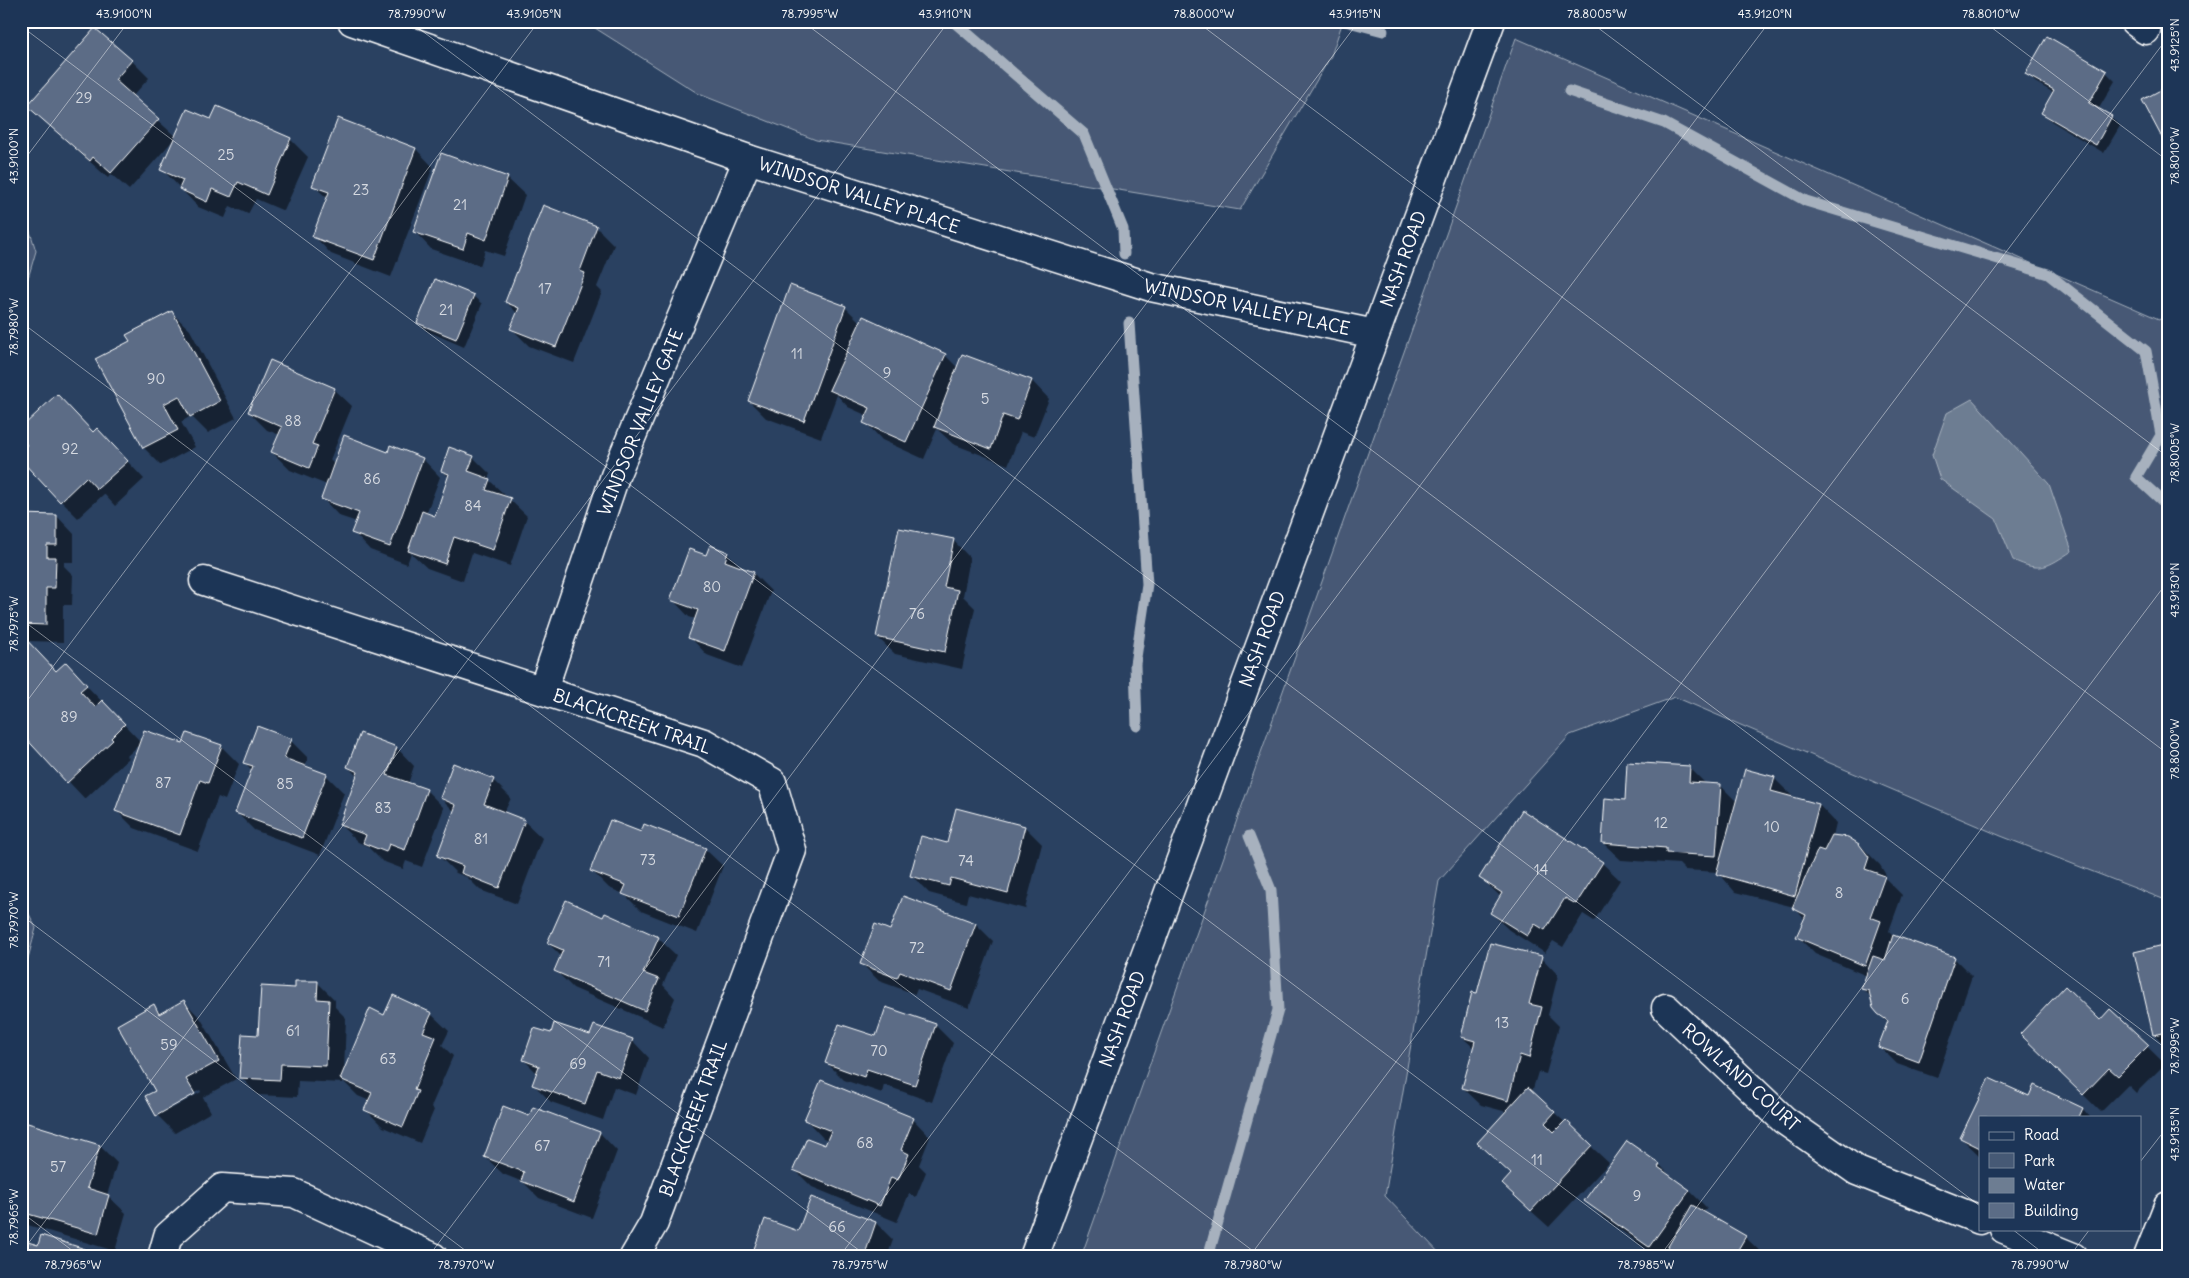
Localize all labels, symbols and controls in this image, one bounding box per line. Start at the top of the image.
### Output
text: 43.9100°N [96,6,152,21]
text: 78.7990°W [388,6,446,21]
text: 43.9105°N [507,6,562,21]
text: 78.7995°W [782,6,838,21]
text: 43.9110°N [919,6,971,21]
text: 78.8000°W [1174,6,1234,21]
text: 43.9115°N [1329,6,1381,21]
text: 78.8005°W [1567,6,1627,21]
text: 43.9120°N [1738,6,1792,21]
text: 78.8010°W [1962,6,2020,21]
text: 43.9125°N [2167,18,2182,72]
house number: 29 [76,88,92,107]
text: 78.8010°W [2167,127,2182,185]
text: 43.9100°N [6,128,21,184]
house number: 25 [218,145,234,164]
street label: WINDSOR VALLEY PLACE [755,152,963,238]
house number: 23 [353,180,369,199]
house number: 21 [453,195,467,214]
street label: NASH ROAD [1375,208,1431,310]
street label: WINDSOR VALLEY PLACE [1142,274,1352,340]
house number: 17 [538,279,552,298]
text: 78.7980°W [6,298,21,356]
house number: 21 [439,300,453,319]
street label: WINDSOR VALLEY GATE [592,325,688,519]
house number: 11 [791,344,803,363]
house number: 9 [883,363,891,382]
house number: 90 [147,369,165,388]
house number: 5 [981,389,989,408]
house number: 88 [284,411,302,430]
text: 78.8005°W [2167,423,2182,483]
house number: 92 [62,439,78,458]
house number: 86 [363,469,381,488]
house number: 84 [464,496,482,515]
text: 43.9130°N [2167,563,2182,617]
house number: 80 [703,577,721,596]
street label: NASH ROAD [1234,588,1290,690]
text: 78.7975°W [6,596,21,652]
house number: 76 [909,604,925,623]
street label: BLACKCREEK TRAIL [550,683,714,759]
house number: 89 [60,707,78,726]
text: 78.8000°W [2167,719,2182,779]
house number: 87 [155,773,171,792]
house number: 85 [276,774,294,793]
house number: 83 [374,798,392,817]
house number: 12 [1654,813,1668,832]
house number: 10 [1764,817,1780,836]
house number: 81 [474,829,488,848]
house number: 73 [640,850,656,869]
house number: 74 [958,851,974,870]
house number: 14 [1534,860,1549,879]
house number: 8 [1835,883,1843,902]
text: 78.7970°W [6,892,21,948]
house number: 72 [909,938,925,957]
house number: 71 [597,952,611,971]
street label: NASH ROAD [1094,968,1150,1070]
house number: 6 [1901,989,1909,1008]
house number: 13 [1495,1013,1509,1032]
street label: ROWLAND COURT [1677,1018,1805,1136]
text: 78.7995°W [2167,1018,2182,1074]
house number: 61 [286,1021,300,1040]
house number: 59 [160,1035,178,1054]
street label: BLACKCREEK TRAIL [654,1036,732,1200]
house number: 70 [870,1041,888,1060]
house number: 63 [379,1049,397,1068]
house number: 69 [569,1054,587,1073]
text: 43.9135°N [2167,1107,2182,1161]
legend [1979,1116,2142,1230]
text: Road [2024,1125,2059,1144]
house number: 68 [856,1133,874,1152]
house number: 67 [534,1136,550,1155]
house number: 11 [1531,1150,1543,1169]
text: Park [2024,1151,2055,1170]
house number: 57 [50,1157,66,1176]
text: Water [2024,1175,2065,1194]
house number: 9 [1633,1186,1641,1205]
text: 78.7965°W [6,1189,21,1245]
text: Building [2024,1201,2079,1220]
house number: 66 [828,1217,846,1236]
text: 78.7965°W [45,1257,101,1272]
text: 78.7970°W [438,1257,494,1272]
text: 78.7975°W [832,1257,888,1272]
text: 78.7980°W [1224,1257,1282,1272]
text: 78.7985°W [1618,1257,1674,1272]
text: 78.7990°W [2011,1257,2069,1272]

